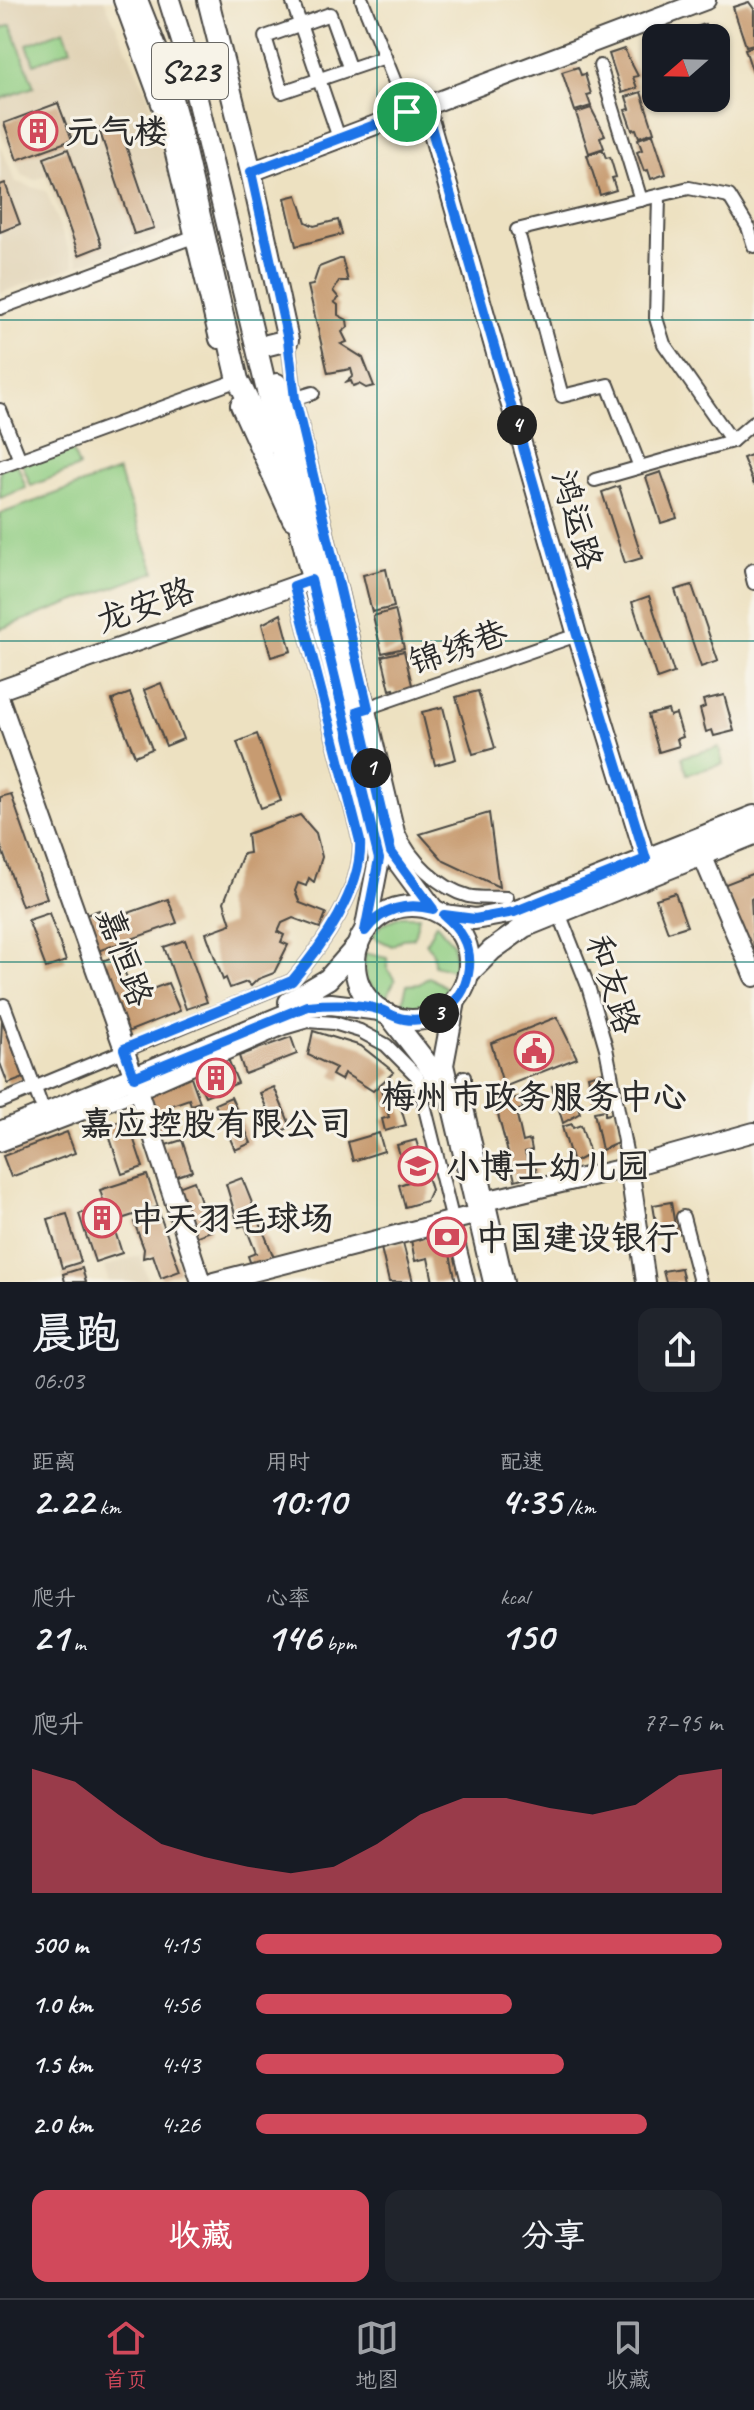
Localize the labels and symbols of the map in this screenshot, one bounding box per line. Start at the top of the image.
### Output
north arrow [642,24,730,112]
road number: S223 [152,43,228,99]
pin [373,78,441,146]
building icon: 元气楼 [17,110,59,152]
place label: 元气楼 [66,110,168,153]
pin: 4 [497,405,537,445]
street label: 鸿运路 [542,465,612,575]
street label: 龙安路 [90,568,200,642]
street label: 锦绣巷 [403,610,513,684]
pin: 1 [351,748,391,788]
street label: 嘉恒路 [87,902,163,1012]
street label: 和友路 [577,929,649,1039]
pin: 3 [419,993,459,1033]
public building icon: 梅州市政务服务中心 [513,1030,555,1072]
building icon: 嘉应控股有限公司 [195,1057,237,1099]
place label: 梅州市政务服务中心 [381,1075,687,1118]
place label: 嘉应控股有限公司 [80,1102,352,1145]
school or university icon: 小博士幼儿园 [397,1145,439,1187]
place label: 小博士幼儿园 [446,1145,650,1188]
building icon: 中天羽毛球场 [81,1197,123,1239]
place label: 中天羽毛球场 [130,1197,334,1240]
bank icon: 中国建设银行 [426,1216,468,1258]
place label: 中国建设银行 [475,1216,679,1259]

